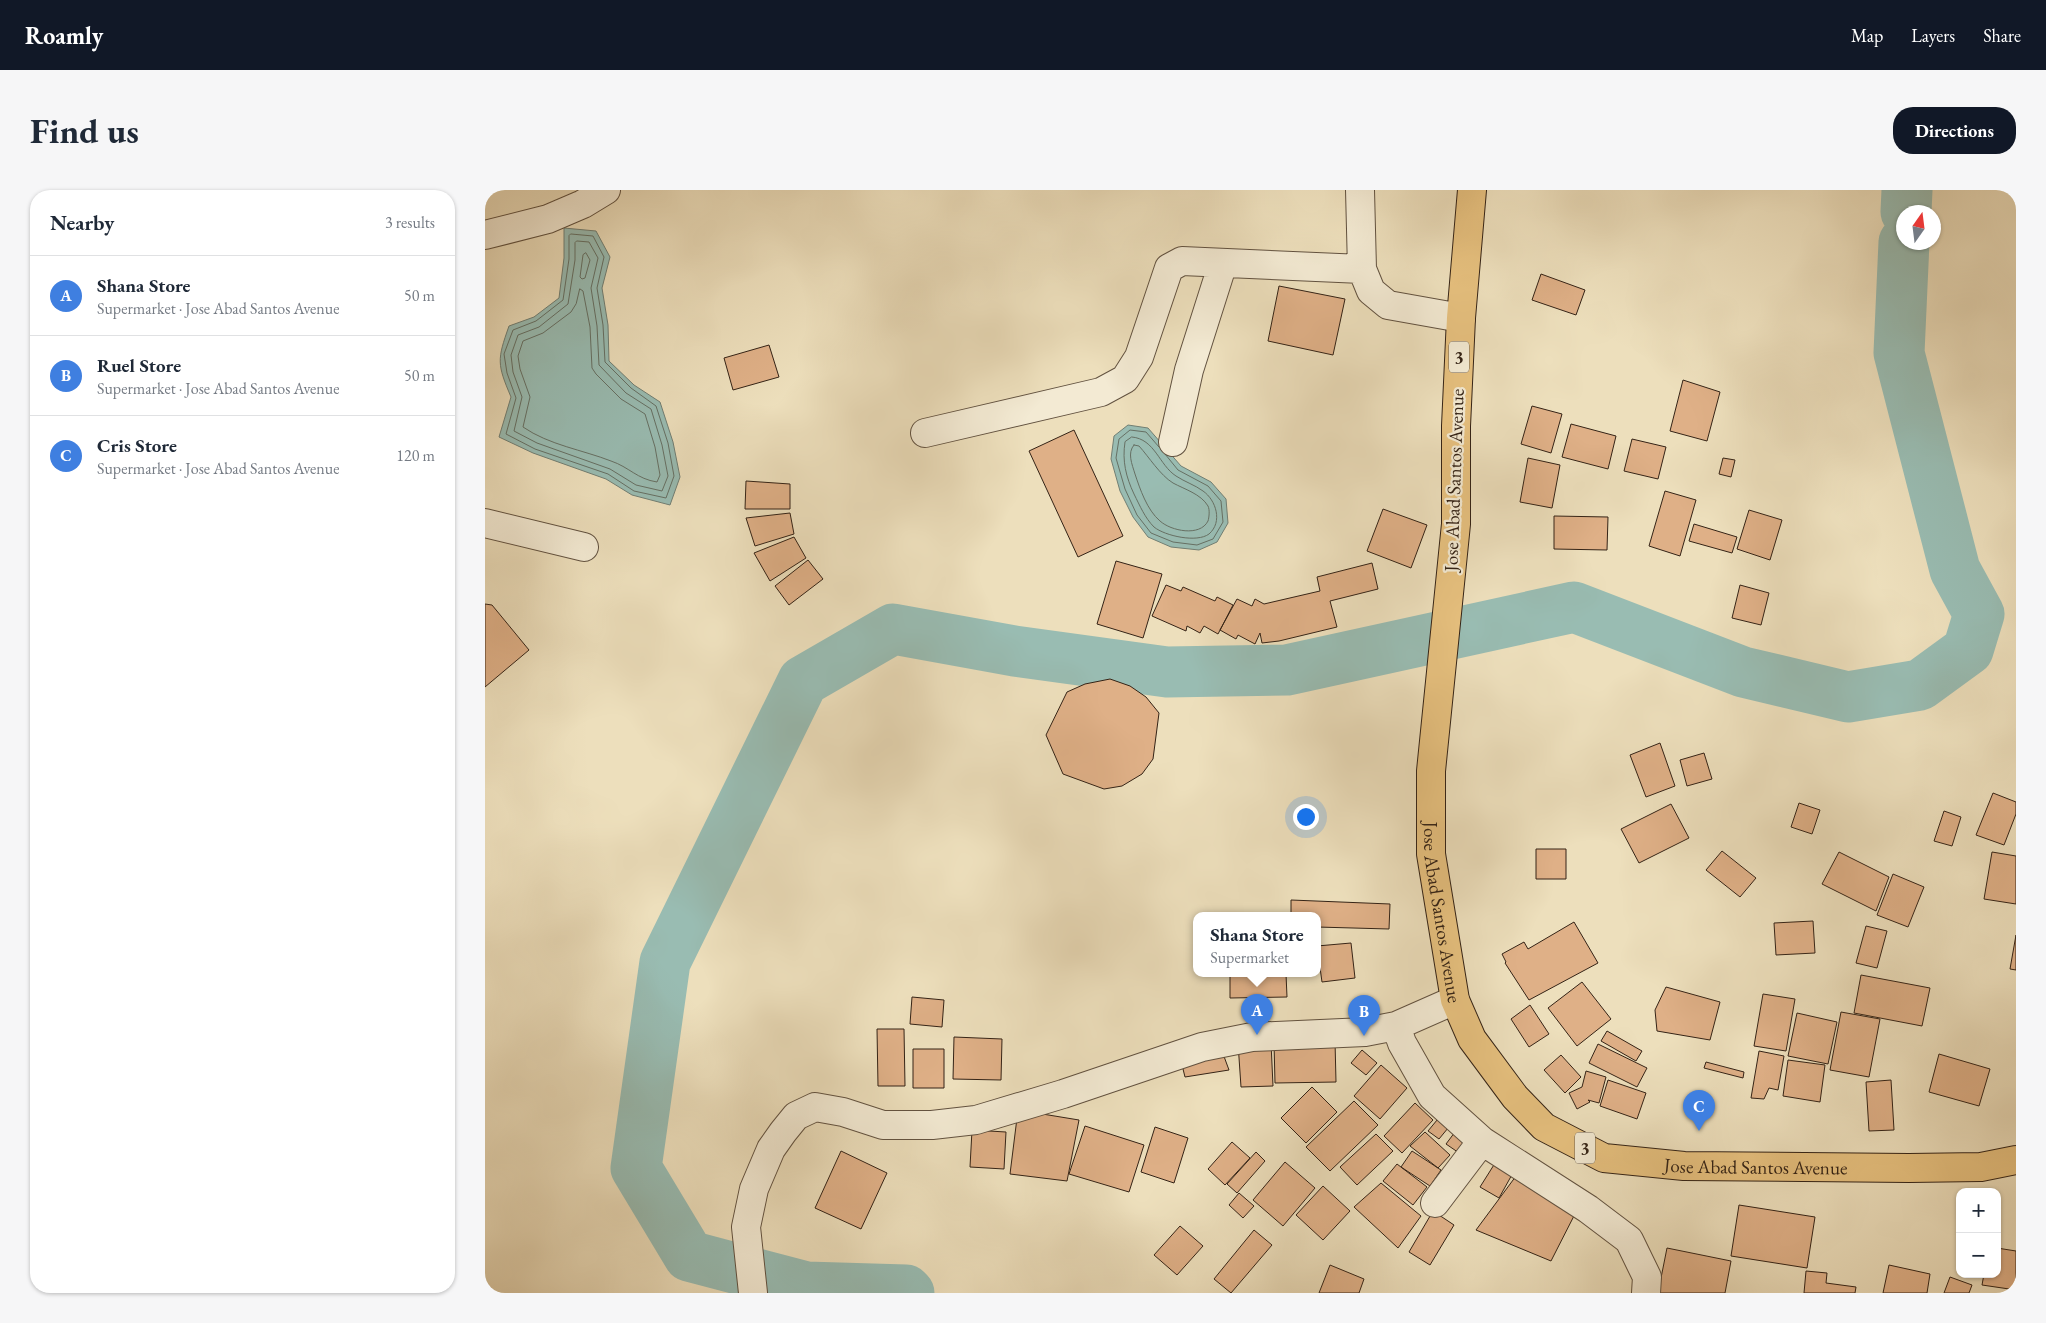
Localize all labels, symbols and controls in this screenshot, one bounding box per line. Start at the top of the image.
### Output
text: Roamly [25,20,103,51]
text: Map [1851,24,1883,47]
text: Layers [1911,24,1955,47]
text: Share [1983,24,2021,47]
button: Directions [1893,107,2016,154]
text: Find us [30,108,139,153]
north arrow [1896,205,1941,250]
text: Nearby [50,209,114,236]
text: 3 results [385,212,435,233]
text: Shana Store [97,273,191,298]
text: A [60,285,72,306]
text: 50 m [404,285,435,306]
text: Supermarket · Jose Abad Santos Avenue [97,298,339,319]
road number: 3 [1449,342,1469,372]
text: Ruel Store [97,353,181,378]
text: B [61,365,71,386]
text: 50 m [404,365,435,386]
text: Supermarket · Jose Abad Santos Avenue [97,378,339,399]
street label: Jose Abad Santos Avenue [1438,388,1470,574]
text: Cris Store [97,433,177,458]
text: C [60,445,72,466]
text: 120 m [396,445,435,466]
text: Supermarket · Jose Abad Santos Avenue [97,458,339,479]
your location [1293,804,1319,830]
street label: Jose Abad Santos Avenue [1419,820,1468,1005]
popup [1193,912,1321,977]
text: Shana Store [1210,922,1304,947]
text: Supermarket [1210,947,1289,968]
pin: A [1241,994,1273,1035]
pin: B [1348,995,1380,1036]
pin: C [1683,1090,1715,1131]
road number: 3 [1575,1132,1595,1164]
street label: Jose Abad Santos Avenue [1661,1151,1848,1180]
map controls [1956,1188,2001,1278]
button: + [1956,1188,2001,1233]
button: − [1956,1233,2001,1278]

